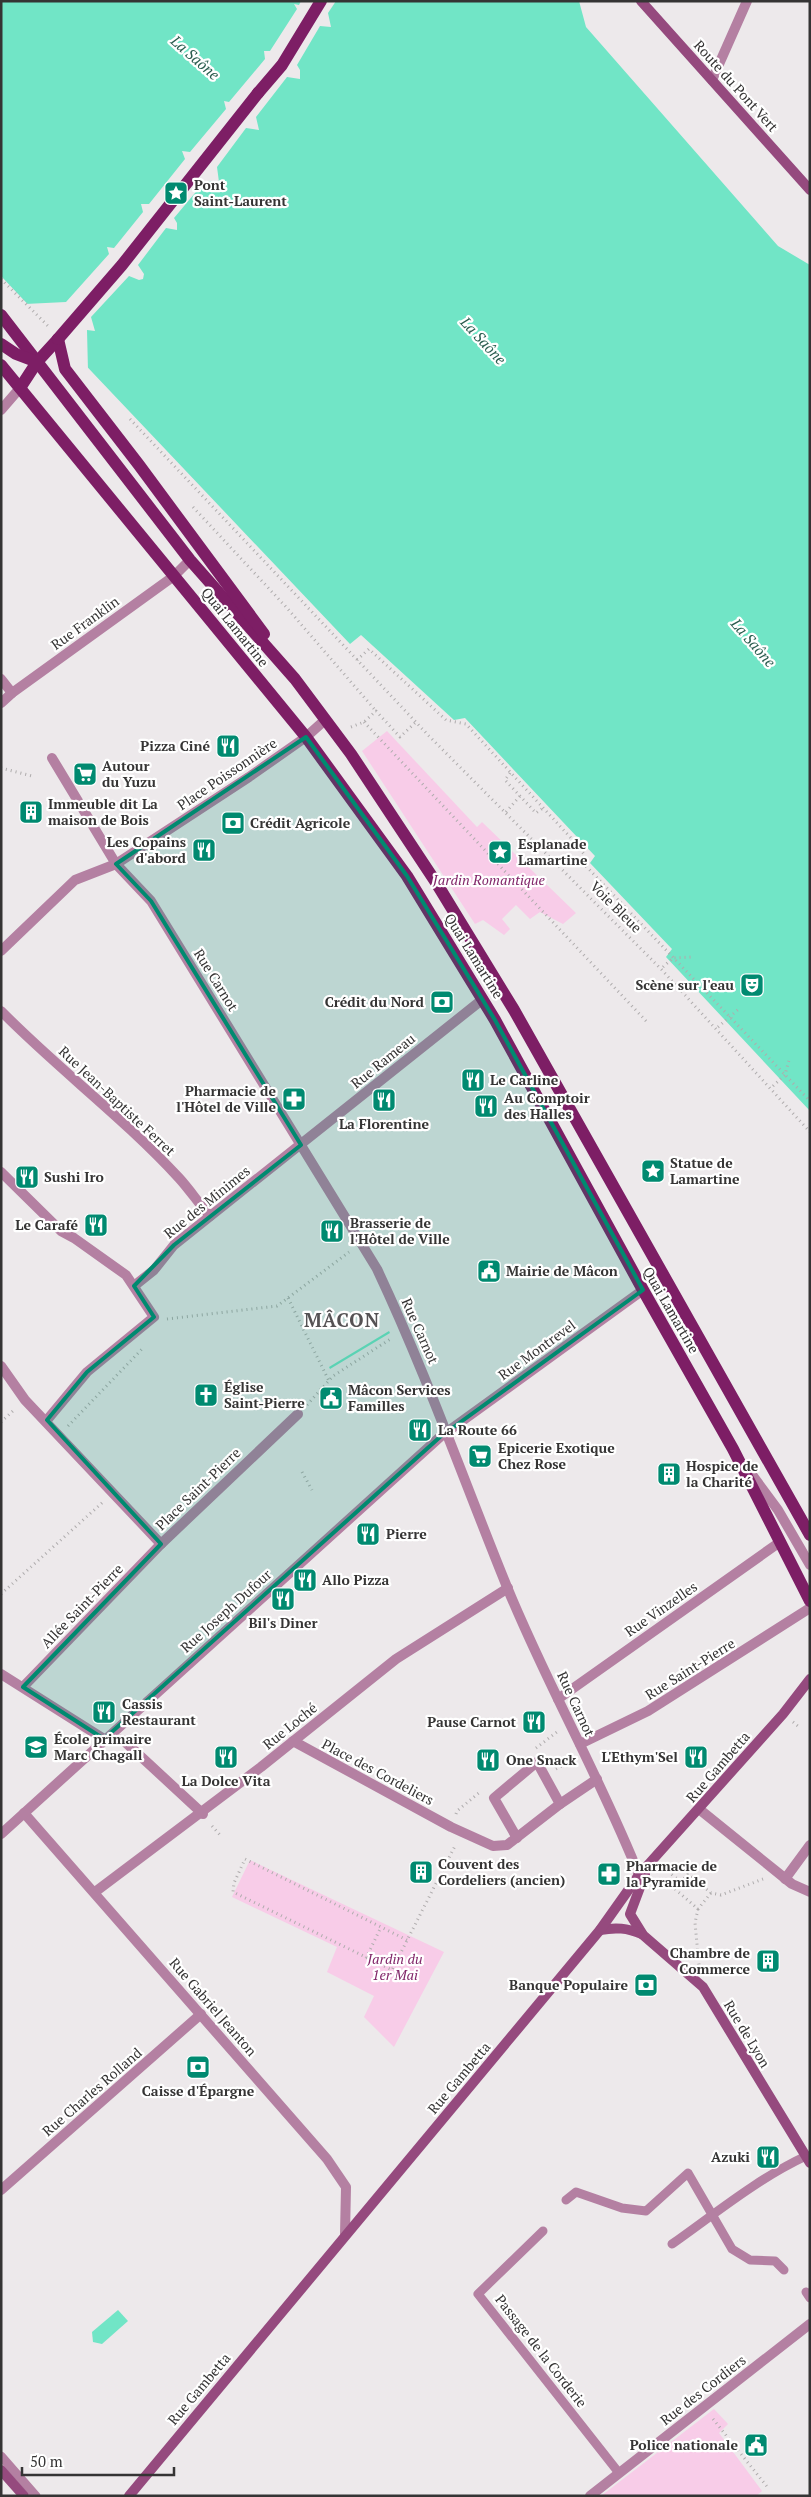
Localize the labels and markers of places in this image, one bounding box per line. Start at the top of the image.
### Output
place label: Pont Saint-Laurent [194,175,287,210]
place icon: Pont Saint-Laurent [163,180,189,206]
restaurant icon: Pizza Ciné [215,733,241,759]
place label: Pizza Ciné [140,736,210,755]
place label: Autour du Yuzu [102,756,156,791]
supermarket icon: Autour du Yuzu [72,761,98,787]
place label: Immeuble dit La maison de Bois [48,794,158,829]
building icon: Immeuble dit La maison de Bois [18,799,44,825]
bank icon: Crédit Agricole [220,810,246,836]
place label: Crédit Agricole [250,813,351,832]
place label: Les Copains d'abord [107,832,187,867]
place label: Esplanade Lamartine [518,834,588,869]
restaurant icon: Les Copains d'abord [191,837,217,863]
place icon: Esplanade Lamartine [487,839,513,865]
theatre icon: Scène sur l'eau [739,972,765,998]
place label: Scène sur l'eau [635,975,734,994]
bank icon: Crédit du Nord [429,989,455,1015]
place label: Crédit du Nord [325,992,425,1011]
restaurant icon: Le Carline [460,1067,486,1093]
place label: Le Carline [490,1070,559,1089]
place label: Pharmacie de l'Hôtel de Ville [176,1081,276,1116]
pharmacy icon: Pharmacie de l'Hôtel de Ville [281,1086,307,1112]
restaurant icon: La Florentine [371,1087,397,1113]
place label: Au Comptoir des Halles [504,1088,590,1123]
restaurant icon: Au Comptoir des Halles [473,1093,499,1119]
place label: La Florentine [339,1114,430,1133]
place label: Statue de Lamartine [670,1153,740,1188]
place icon: Statue de Lamartine [640,1158,666,1184]
restaurant icon: Sushi Iro [14,1164,40,1190]
place label: Sushi Iro [44,1167,104,1186]
restaurant icon: Le Carafé [83,1212,109,1238]
place label: Brasserie de l'Hôtel de Ville [350,1213,450,1248]
place label: Le Carafé [15,1215,78,1234]
restaurant icon: Brasserie de l'Hôtel de Ville [319,1218,345,1244]
public building icon: Mairie de Mâcon [476,1258,502,1284]
place label: Mairie de Mâcon [506,1261,618,1280]
place label: Église Saint-Pierre [224,1377,305,1412]
place label: Mâcon Services Familles [348,1380,451,1415]
church icon: Église Saint-Pierre [193,1382,219,1408]
public building icon: Mâcon Services Familles [318,1385,344,1411]
restaurant icon: La Route 66 [407,1417,433,1443]
place label: La Route 66 [438,1420,517,1439]
place label: Epicerie Exotique Chez Rose [498,1438,615,1473]
supermarket icon: Epicerie Exotique Chez Rose [467,1443,493,1469]
place label: Hospice de la Charité [686,1456,759,1491]
building icon: Hospice de la Charité [656,1461,682,1487]
restaurant icon: Pierre [355,1521,381,1547]
place label: Pierre [386,1524,427,1543]
restaurant icon: Allo Pizza [292,1567,318,1593]
place label: Allo Pizza [322,1570,389,1589]
restaurant icon: Bil's Diner [270,1586,296,1612]
place label: Bil's Diner [248,1613,318,1632]
place label: Cassis Restaurant [122,1694,196,1729]
restaurant icon: Cassis Restaurant [91,1699,117,1725]
restaurant icon: Pause Carnot [521,1709,547,1735]
place label: Pause Carnot [427,1712,516,1731]
place label: École primaire Marc Chagall [54,1729,152,1764]
school or university icon: École primaire Marc Chagall [23,1734,49,1760]
restaurant icon: La Dolce Vita [213,1744,239,1770]
restaurant icon: L'Ethym'Sel [683,1744,709,1770]
restaurant icon: One Snack [475,1747,501,1773]
place label: L'Ethym'Sel [601,1747,678,1766]
place label: One Snack [506,1750,577,1769]
place label: La Dolce Vita [182,1771,271,1790]
place label: Couvent des Cordeliers (ancien) [438,1854,565,1889]
place label: Pharmacie de la Pyramide [626,1856,718,1891]
building icon: Couvent des Cordeliers (ancien) [408,1859,434,1885]
pharmacy icon: Pharmacie de la Pyramide [596,1861,622,1887]
place label: Chambre de Commerce [670,1943,750,1978]
building icon: Chambre de Commerce [755,1948,781,1974]
bank icon: Banque Populaire [633,1972,659,1998]
place label: Banque Populaire [509,1975,628,1994]
bank icon: Caisse d'Épargne [185,2054,211,2080]
place label: Caisse d'Épargne [142,2081,255,2100]
restaurant icon: Azuki [755,2144,781,2170]
place label: Azuki [711,2147,750,2166]
public building icon: Police nationale [743,2432,769,2458]
place label: Police nationale [630,2435,738,2454]

